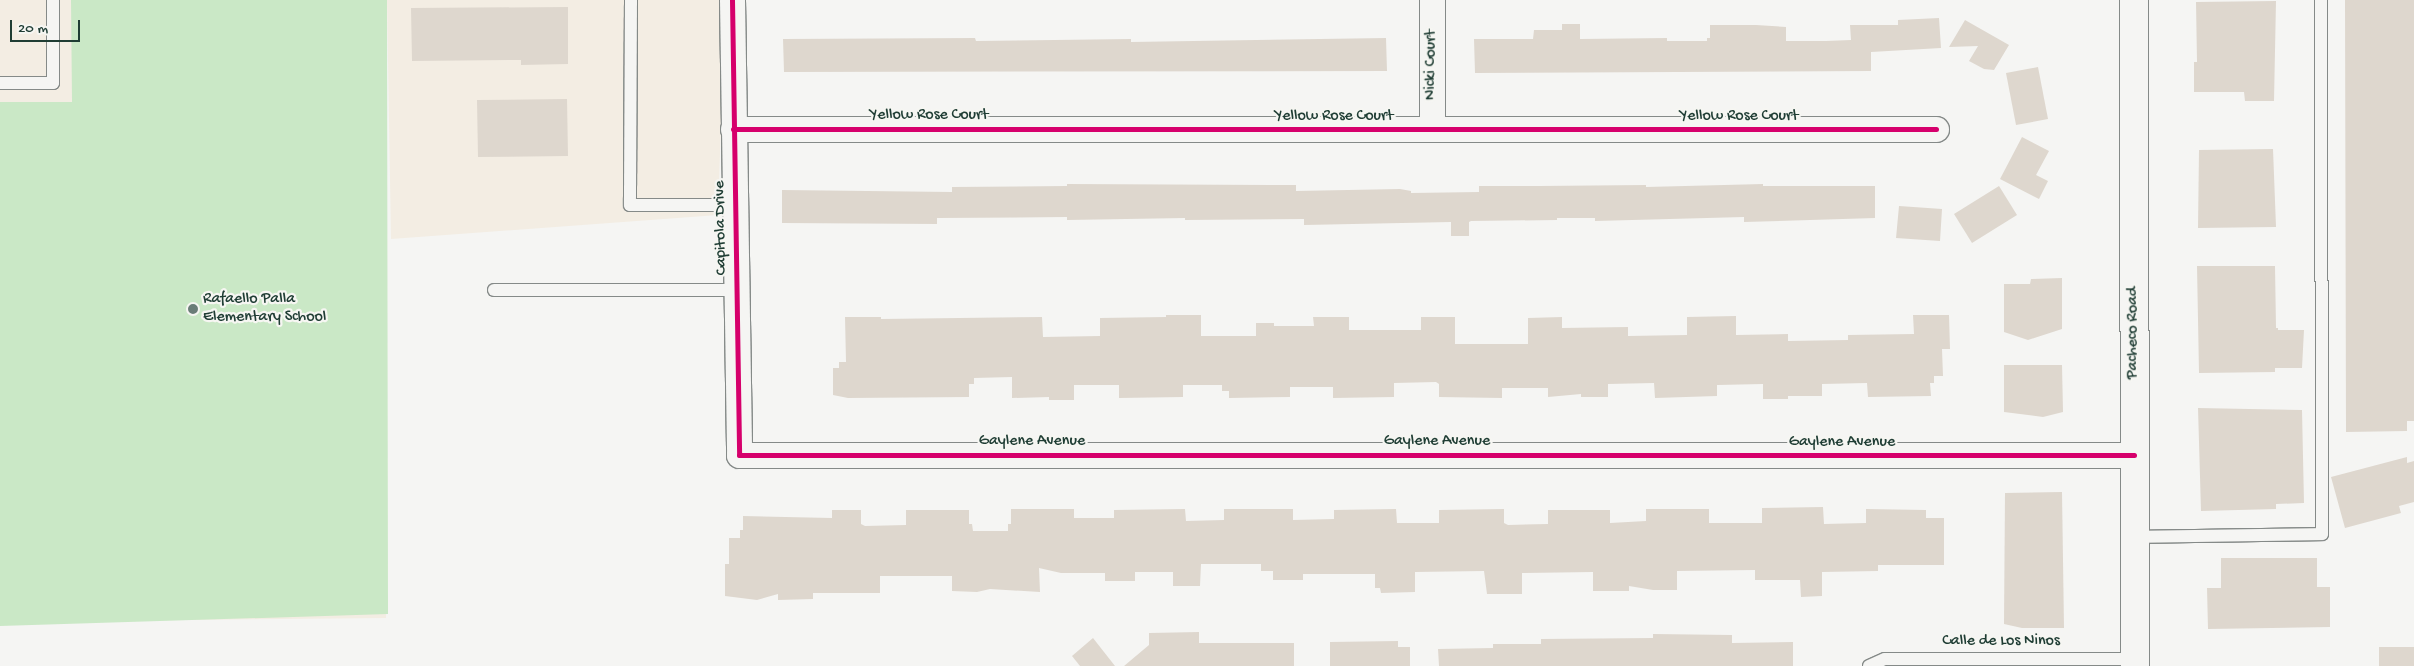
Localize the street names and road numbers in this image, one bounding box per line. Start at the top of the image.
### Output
street label: Nicki Court [1422,30,1442,100]
street label: Yellow Rose Court [870,106,988,126]
street label: Yellow Rose Court [1275,107,1393,127]
street label: Yellow Rose Court [1680,107,1798,127]
street label: Capitola Drive [712,180,732,276]
street label: Pacheco Road [2124,287,2144,379]
street label: Gaylene Avenue [979,432,1085,452]
street label: Gaylene Avenue [1384,432,1490,452]
street label: Gaylene Avenue [1789,433,1895,453]
street label: Calle de Los Ninos [1942,632,2060,652]

